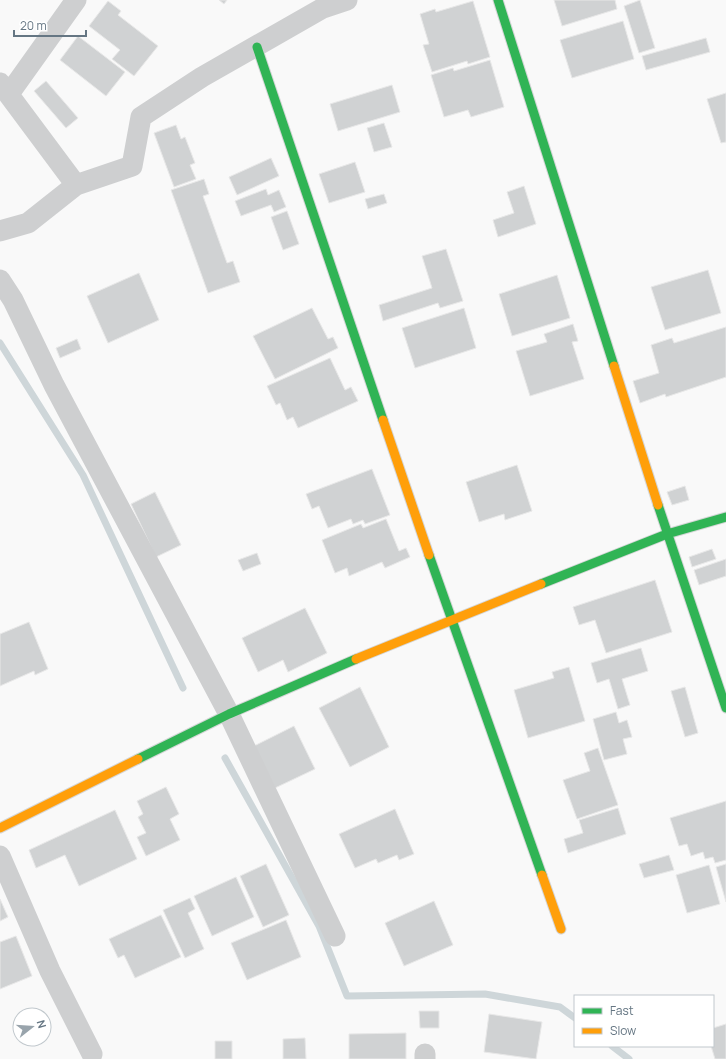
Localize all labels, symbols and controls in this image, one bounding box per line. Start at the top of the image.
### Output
scale bar [14,12,86,38]
text: 20 m [20,17,47,34]
legend [574,995,714,1047]
text: Fast [610,1002,634,1019]
north arrow [12,1007,52,1047]
text: N [34,1018,50,1030]
text: Slow [610,1022,636,1039]

